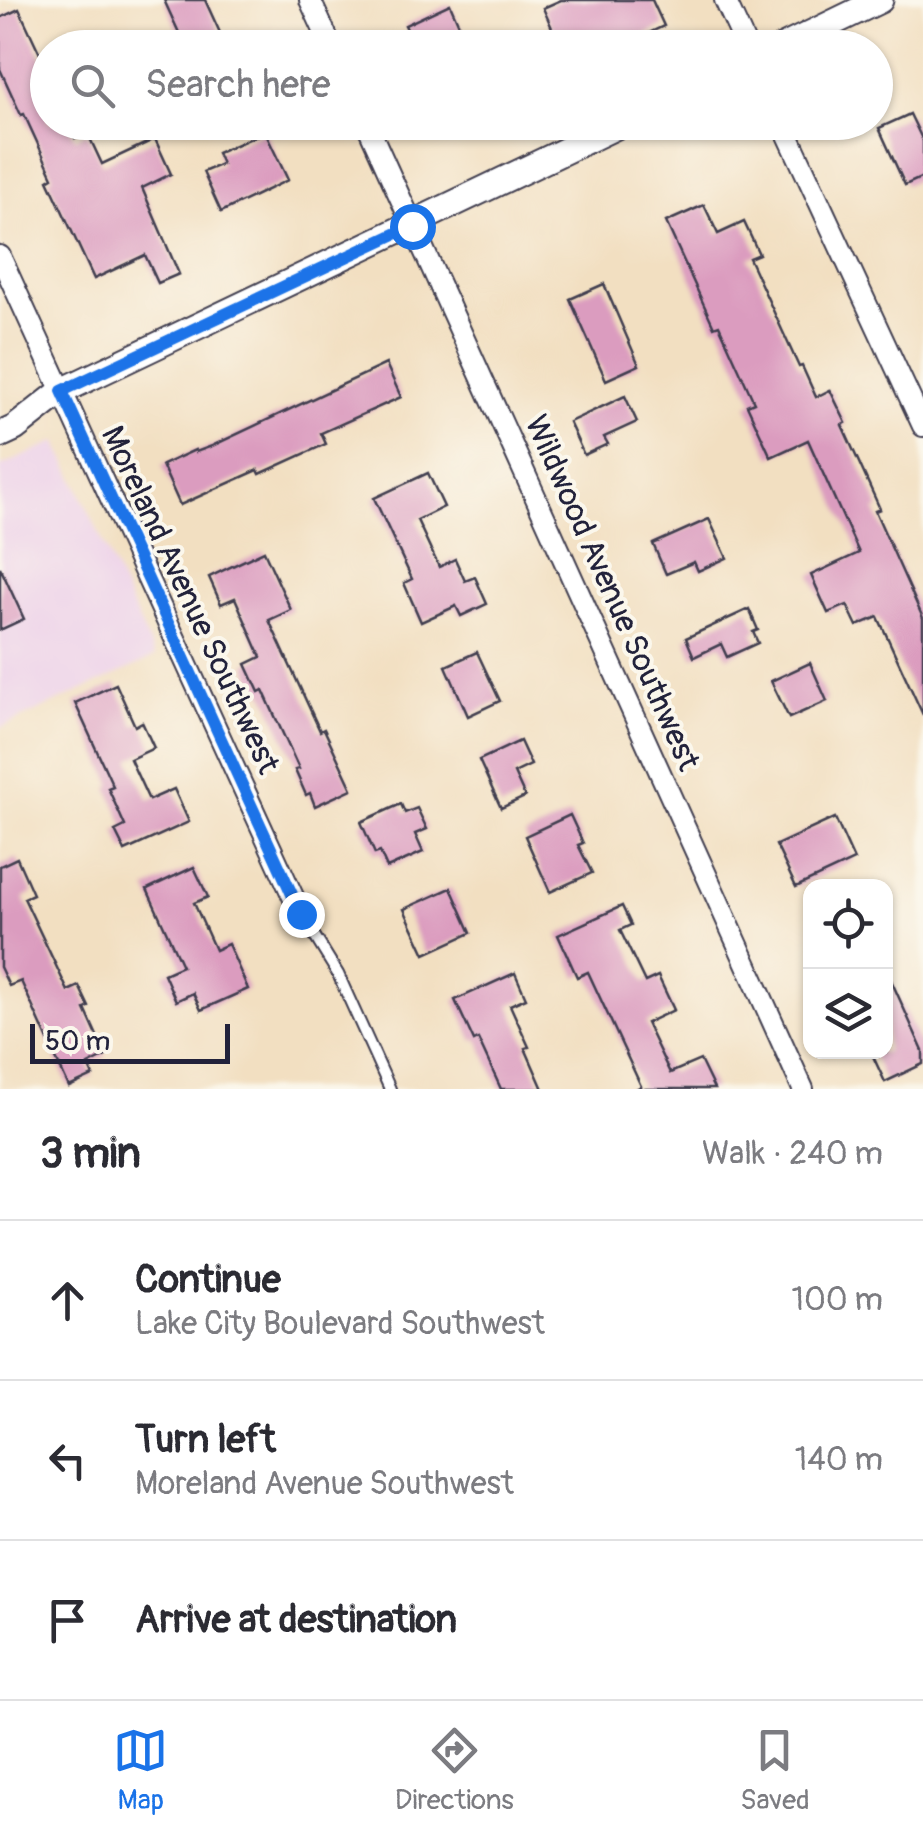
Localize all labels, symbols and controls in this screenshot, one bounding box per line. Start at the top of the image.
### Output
search box [30,30,893,140]
icon: search [65,58,120,113]
text: Search here [145,61,331,109]
route start [390,204,436,250]
street label: Wildwood Avenue Southwest [515,409,709,777]
street label: Moreland Avenue Southwest [92,420,288,780]
map controls [803,879,893,1059]
button: locate [803,879,893,969]
route end [279,892,325,938]
button: layers [803,969,893,1059]
scale bar [30,1019,230,1064]
text: 50 m [45,1024,110,1059]
text: 3 min [40,1128,141,1180]
text: Walk · 240 m [702,1134,883,1174]
text: Continue [135,1256,281,1304]
icon: ahead [40,1273,95,1328]
text: 100 m [791,1280,883,1320]
text: Lake City Boulevard Southwest [135,1304,545,1344]
text: Turn left [135,1416,276,1464]
icon: left [40,1433,95,1488]
text: 140 m [795,1440,883,1480]
text: Moreland Avenue Southwest [135,1464,514,1504]
icon: arrive [40,1593,95,1648]
text: Arrive at destination [135,1596,457,1644]
tab: Map [113,1723,168,1818]
tab: Directions [395,1723,514,1818]
tab: Saved [740,1723,810,1818]

